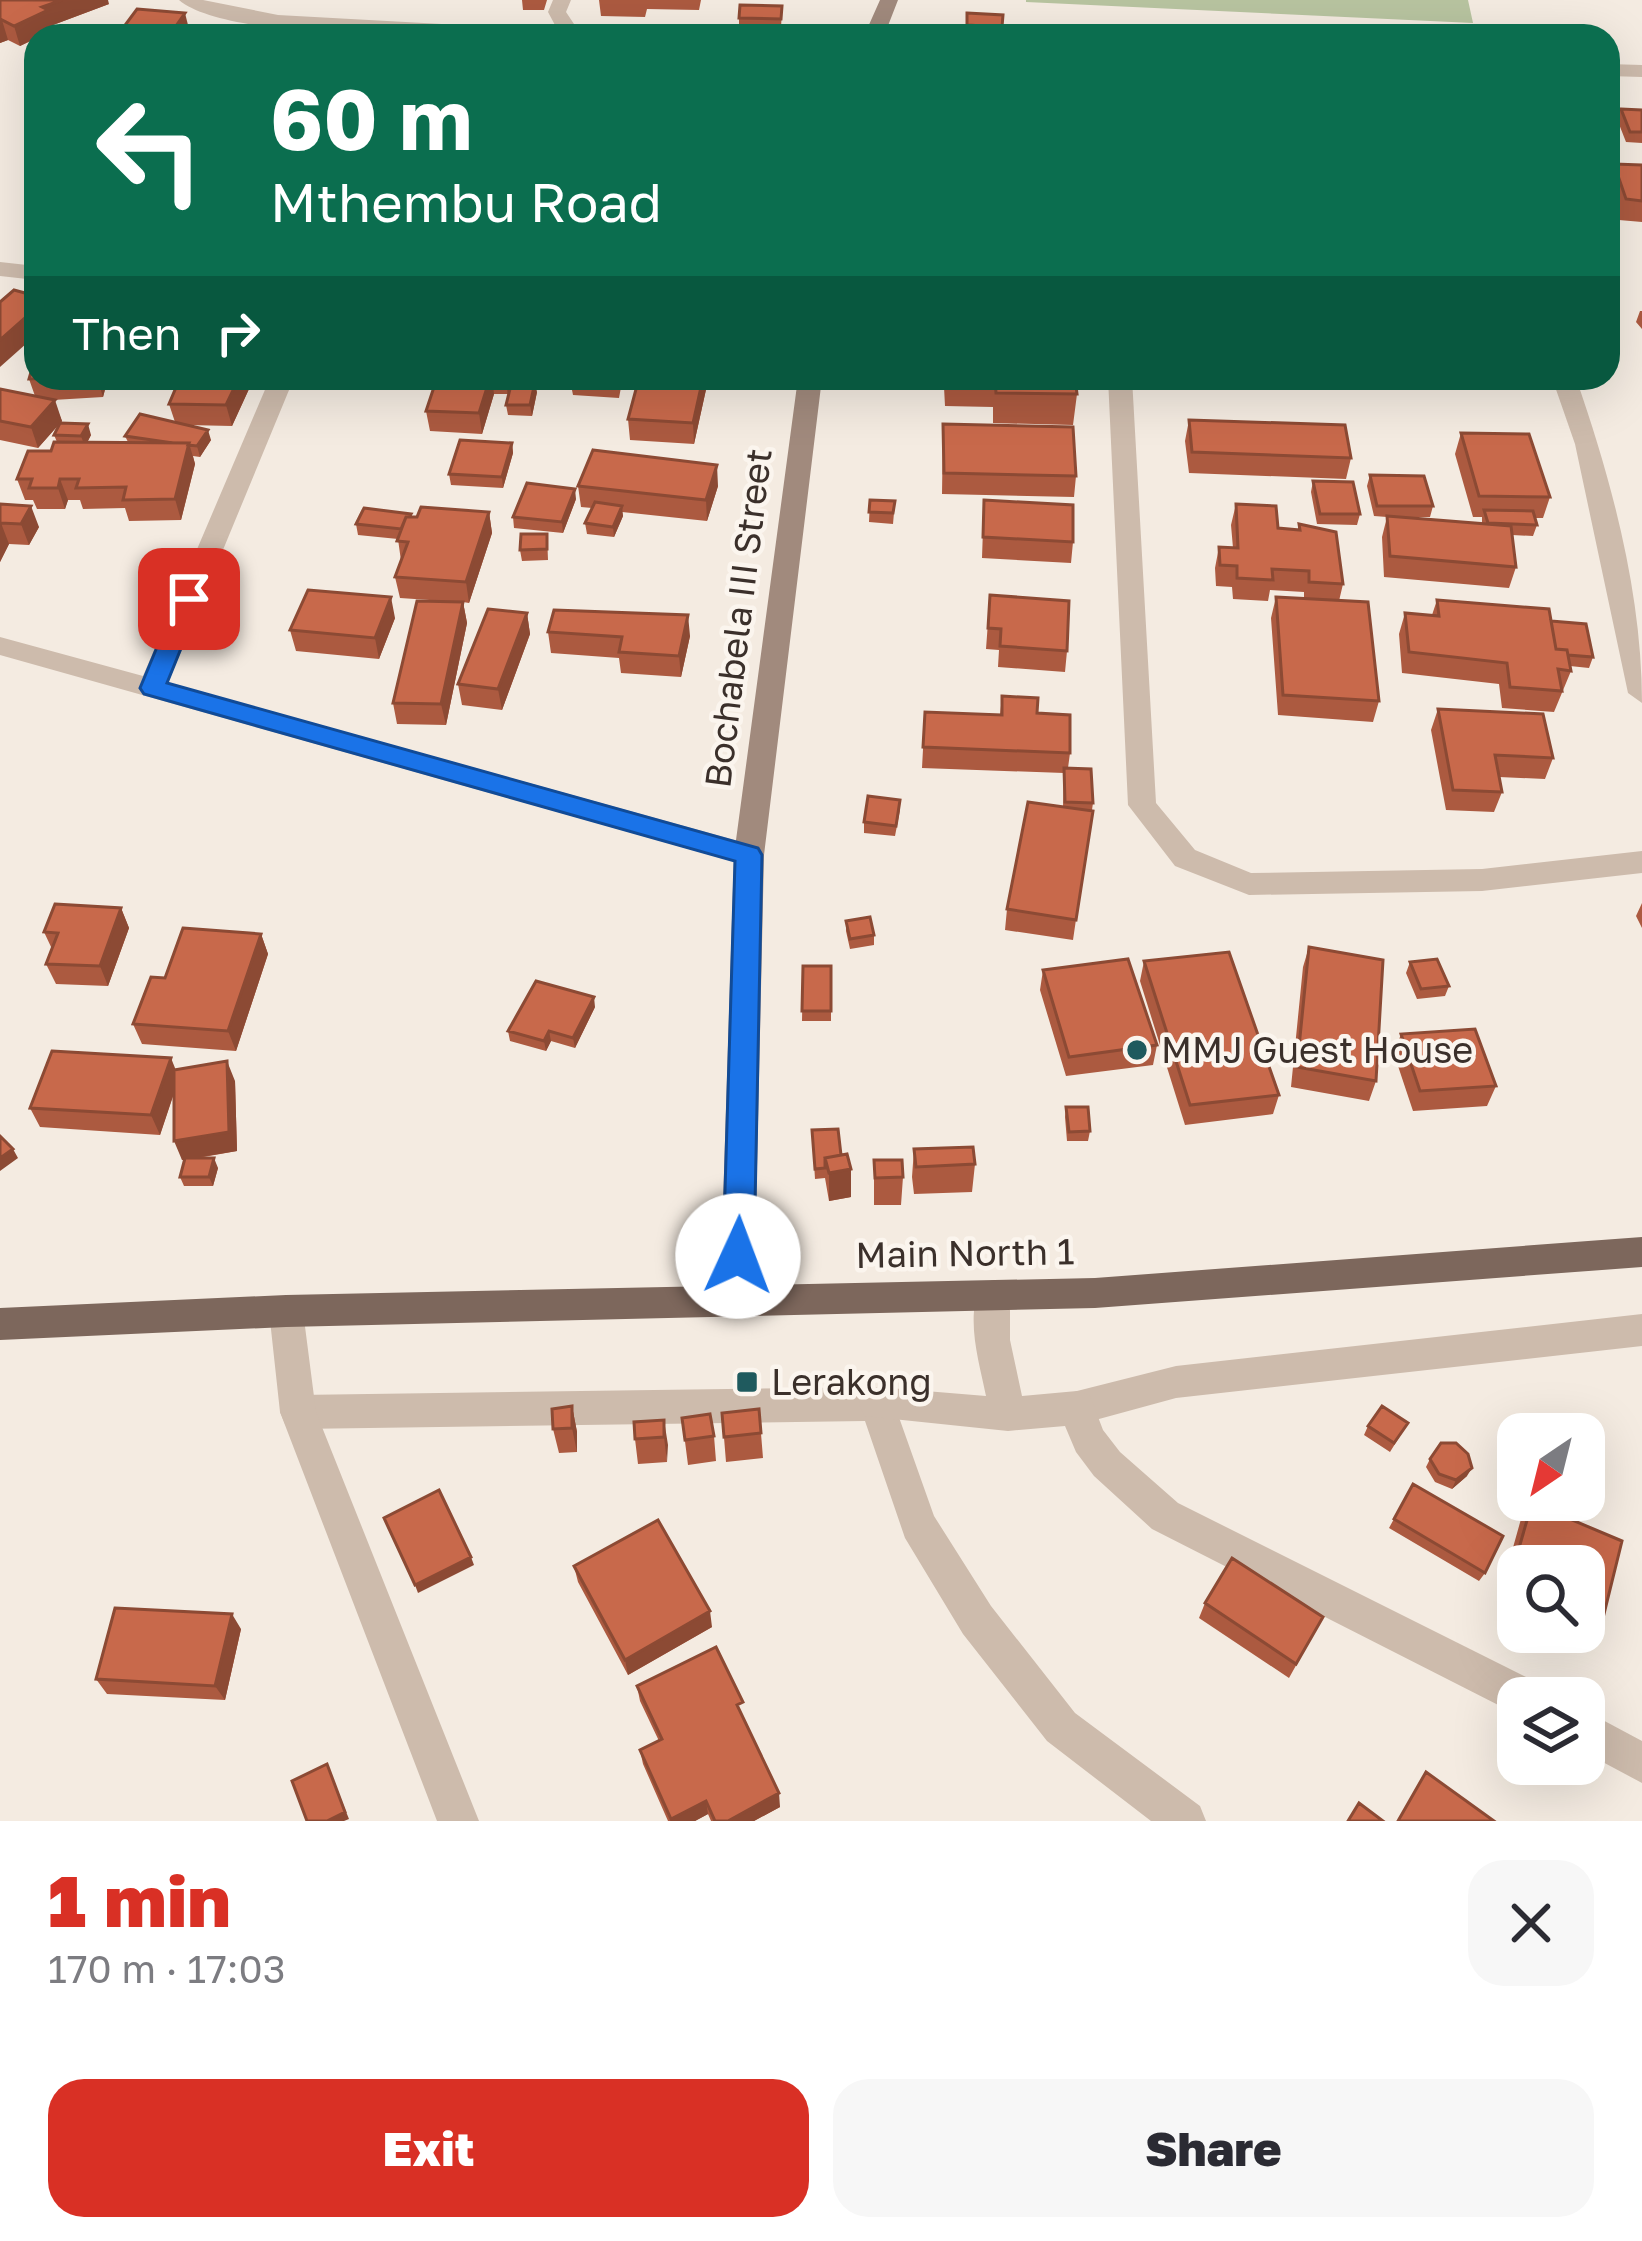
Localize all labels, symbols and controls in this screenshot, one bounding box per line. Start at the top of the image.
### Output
text: 60 m [270,68,472,168]
icon: left [72,72,228,228]
text: Mthembu Road [270,169,662,234]
icon: right [205,300,271,366]
text: Then [72,306,181,360]
street label: Bochabela III Street [695,446,780,790]
pin [138,548,240,650]
icon: arrive [156,566,222,632]
place label: MMJ Guest House [1161,1028,1473,1071]
marker: MMJ Guest House [1124,1037,1150,1063]
position arrow [675,1193,801,1319]
street label: Main North 1 [855,1229,1075,1276]
place label: Lerakong [771,1360,932,1403]
marker: Lerakong [734,1369,760,1395]
north arrow [1497,1413,1605,1521]
map controls [1497,1413,1605,1785]
button: search [1497,1545,1605,1653]
button: layers [1497,1677,1605,1785]
text: 1 min [48,1856,231,1943]
button: close [1468,1860,1594,1986]
text: 170 m · 17:03 [48,1945,286,1992]
button: Exit [48,2079,809,2217]
button: Share [833,2079,1594,2217]

